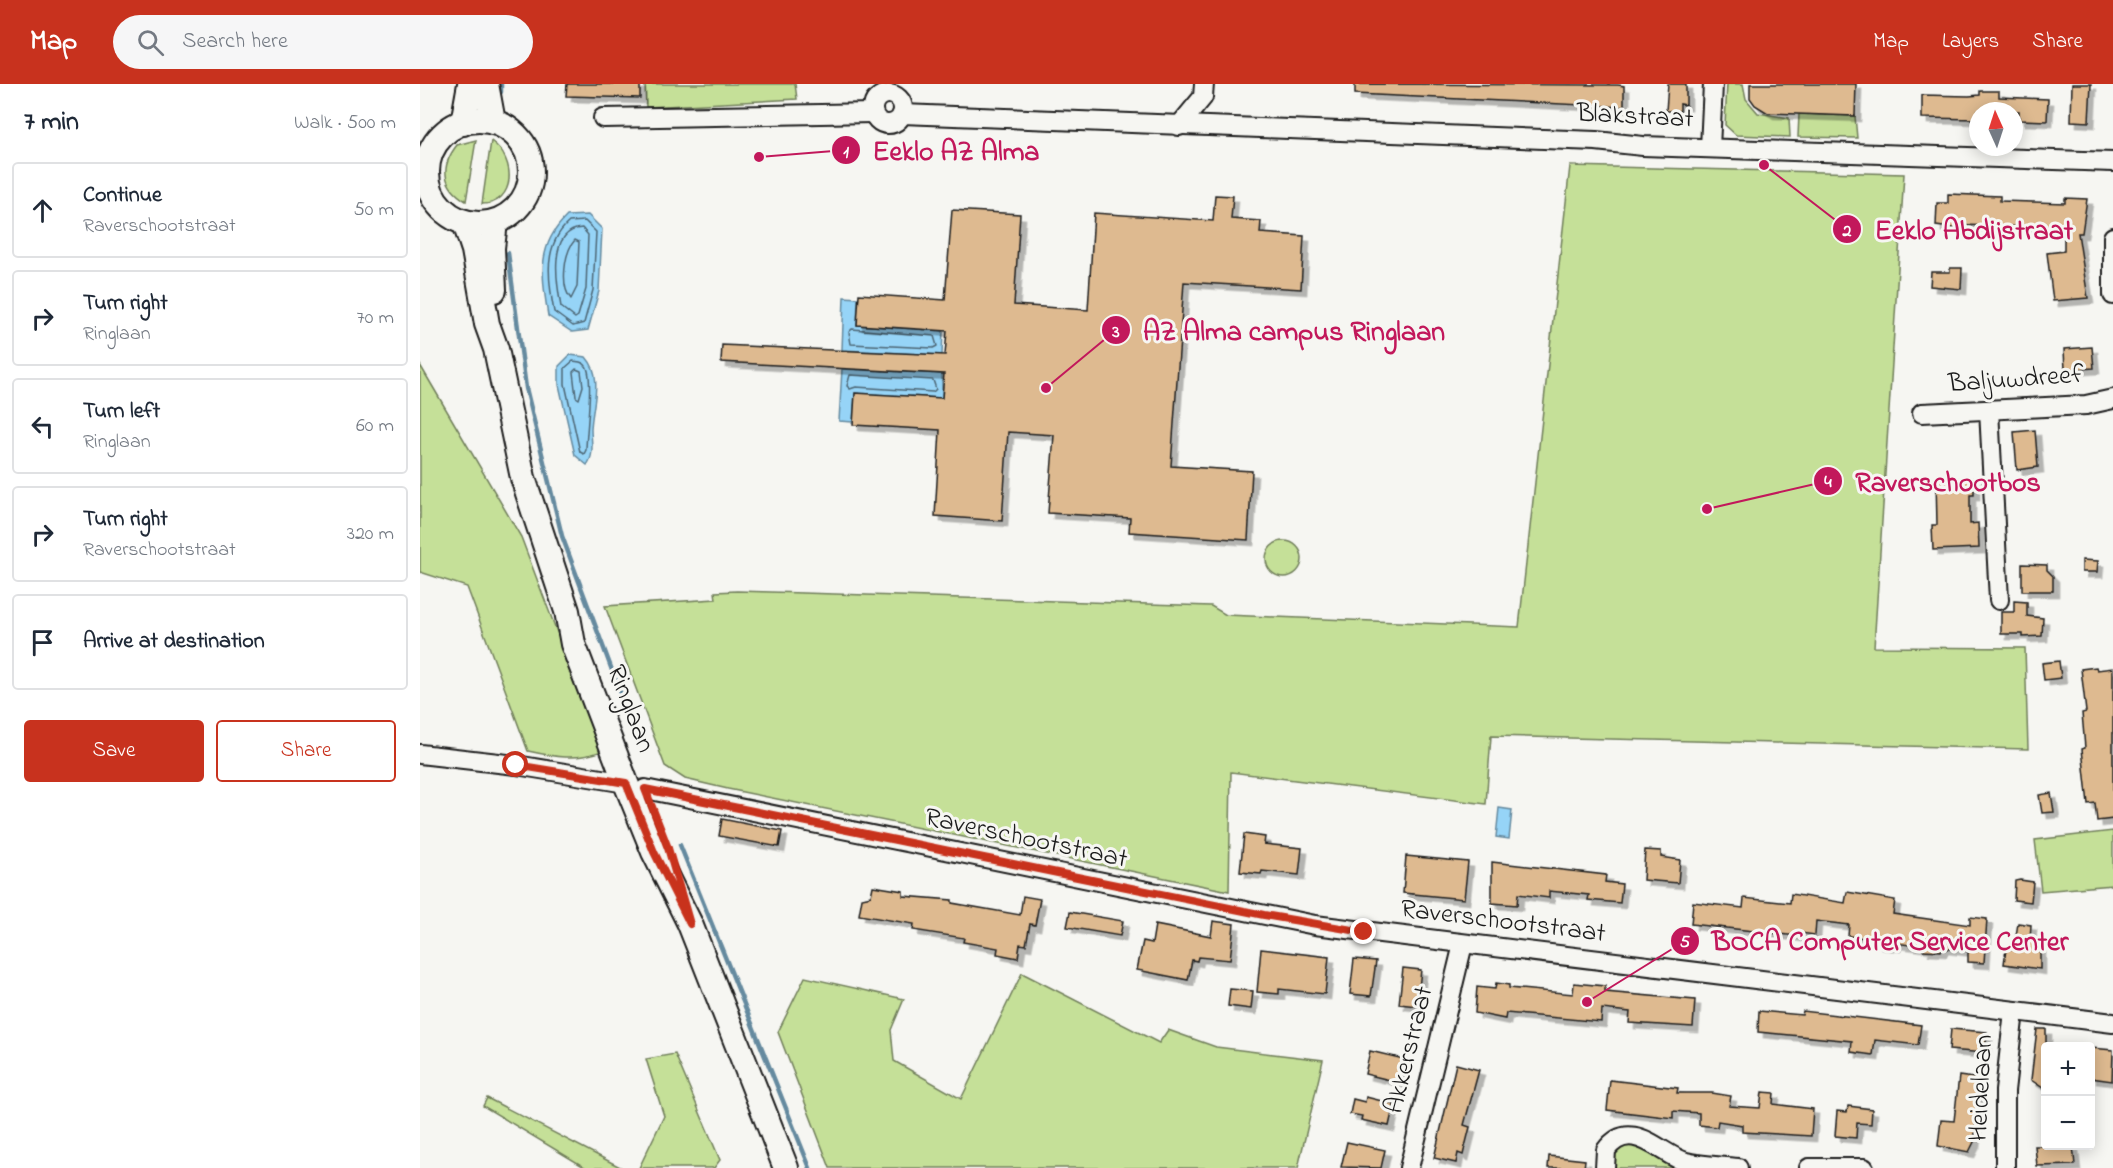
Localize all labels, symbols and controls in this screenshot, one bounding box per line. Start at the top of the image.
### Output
search box [113,15,533,69]
text: Map [30,22,77,63]
icon: search [134,26,167,59]
text: Search here [182,26,288,58]
text: Map [1873,27,1909,57]
text: Layers [1942,27,1999,57]
text: Share [2032,27,2083,57]
street label: Blakstraat [1575,94,1694,140]
north arrow [1969,102,2023,156]
text: 7 min [24,104,79,142]
text: Walk · 500 m [294,109,396,138]
callout: Eeklo AZ Alma [831,127,1052,173]
text: Eeklo AZ Alma [873,133,1040,174]
text: 1 [843,140,849,166]
text: Continue [83,180,162,212]
icon: ahead [26,194,59,227]
text: 50 m [353,196,394,225]
callout: Eeklo Abdijstraat [1832,206,2085,252]
text: Raverschootstraat [83,212,236,241]
text: Eeklo Abdijstraat [1875,212,2074,253]
text: 2 [1842,219,1852,245]
text: Turn right [83,288,168,320]
icon: right [26,302,59,335]
text: 70 m [357,304,394,333]
callout: AZ Alma campus Ringlaan [1101,307,1457,353]
text: AZ Alma campus Ringlaan [1143,313,1445,355]
text: Ringlaan [83,320,151,349]
text: 3 [1111,320,1120,346]
street label: Baljuwdreef [1946,356,2086,404]
text: Turn left [83,396,160,428]
icon: left [26,410,59,443]
text: 60 m [356,412,394,441]
text: Ringlaan [83,428,151,457]
callout: Raverschootbos [1813,458,2053,504]
text: Raverschootbos [1855,464,2041,505]
text: 4 [1824,470,1832,496]
text: Turn right [83,504,168,536]
icon: right [26,518,59,551]
text: 320 m [347,520,394,549]
text: Raverschootstraat [83,536,236,565]
icon: arrive [26,626,59,659]
text: Arrive at destination [83,626,265,658]
street label: Ringlaan [595,659,665,759]
button: Save [24,720,204,782]
button: Share [216,720,396,782]
route start [502,751,528,777]
street label: Raverschootstraat [921,798,1131,880]
street label: Raverschootstraat [1398,890,1608,954]
route end [1350,918,1376,944]
callout: BOCA Computer Service Center [1670,918,2081,964]
text: BOCA Computer Service Center [1710,923,2070,964]
text: 5 [1680,930,1691,956]
street label: Akkerstraat [1375,982,1445,1118]
street label: Heidelaan [1960,1034,2004,1142]
map controls [2041,1042,2095,1150]
button: + [2041,1042,2095,1096]
button: − [2041,1096,2095,1150]

